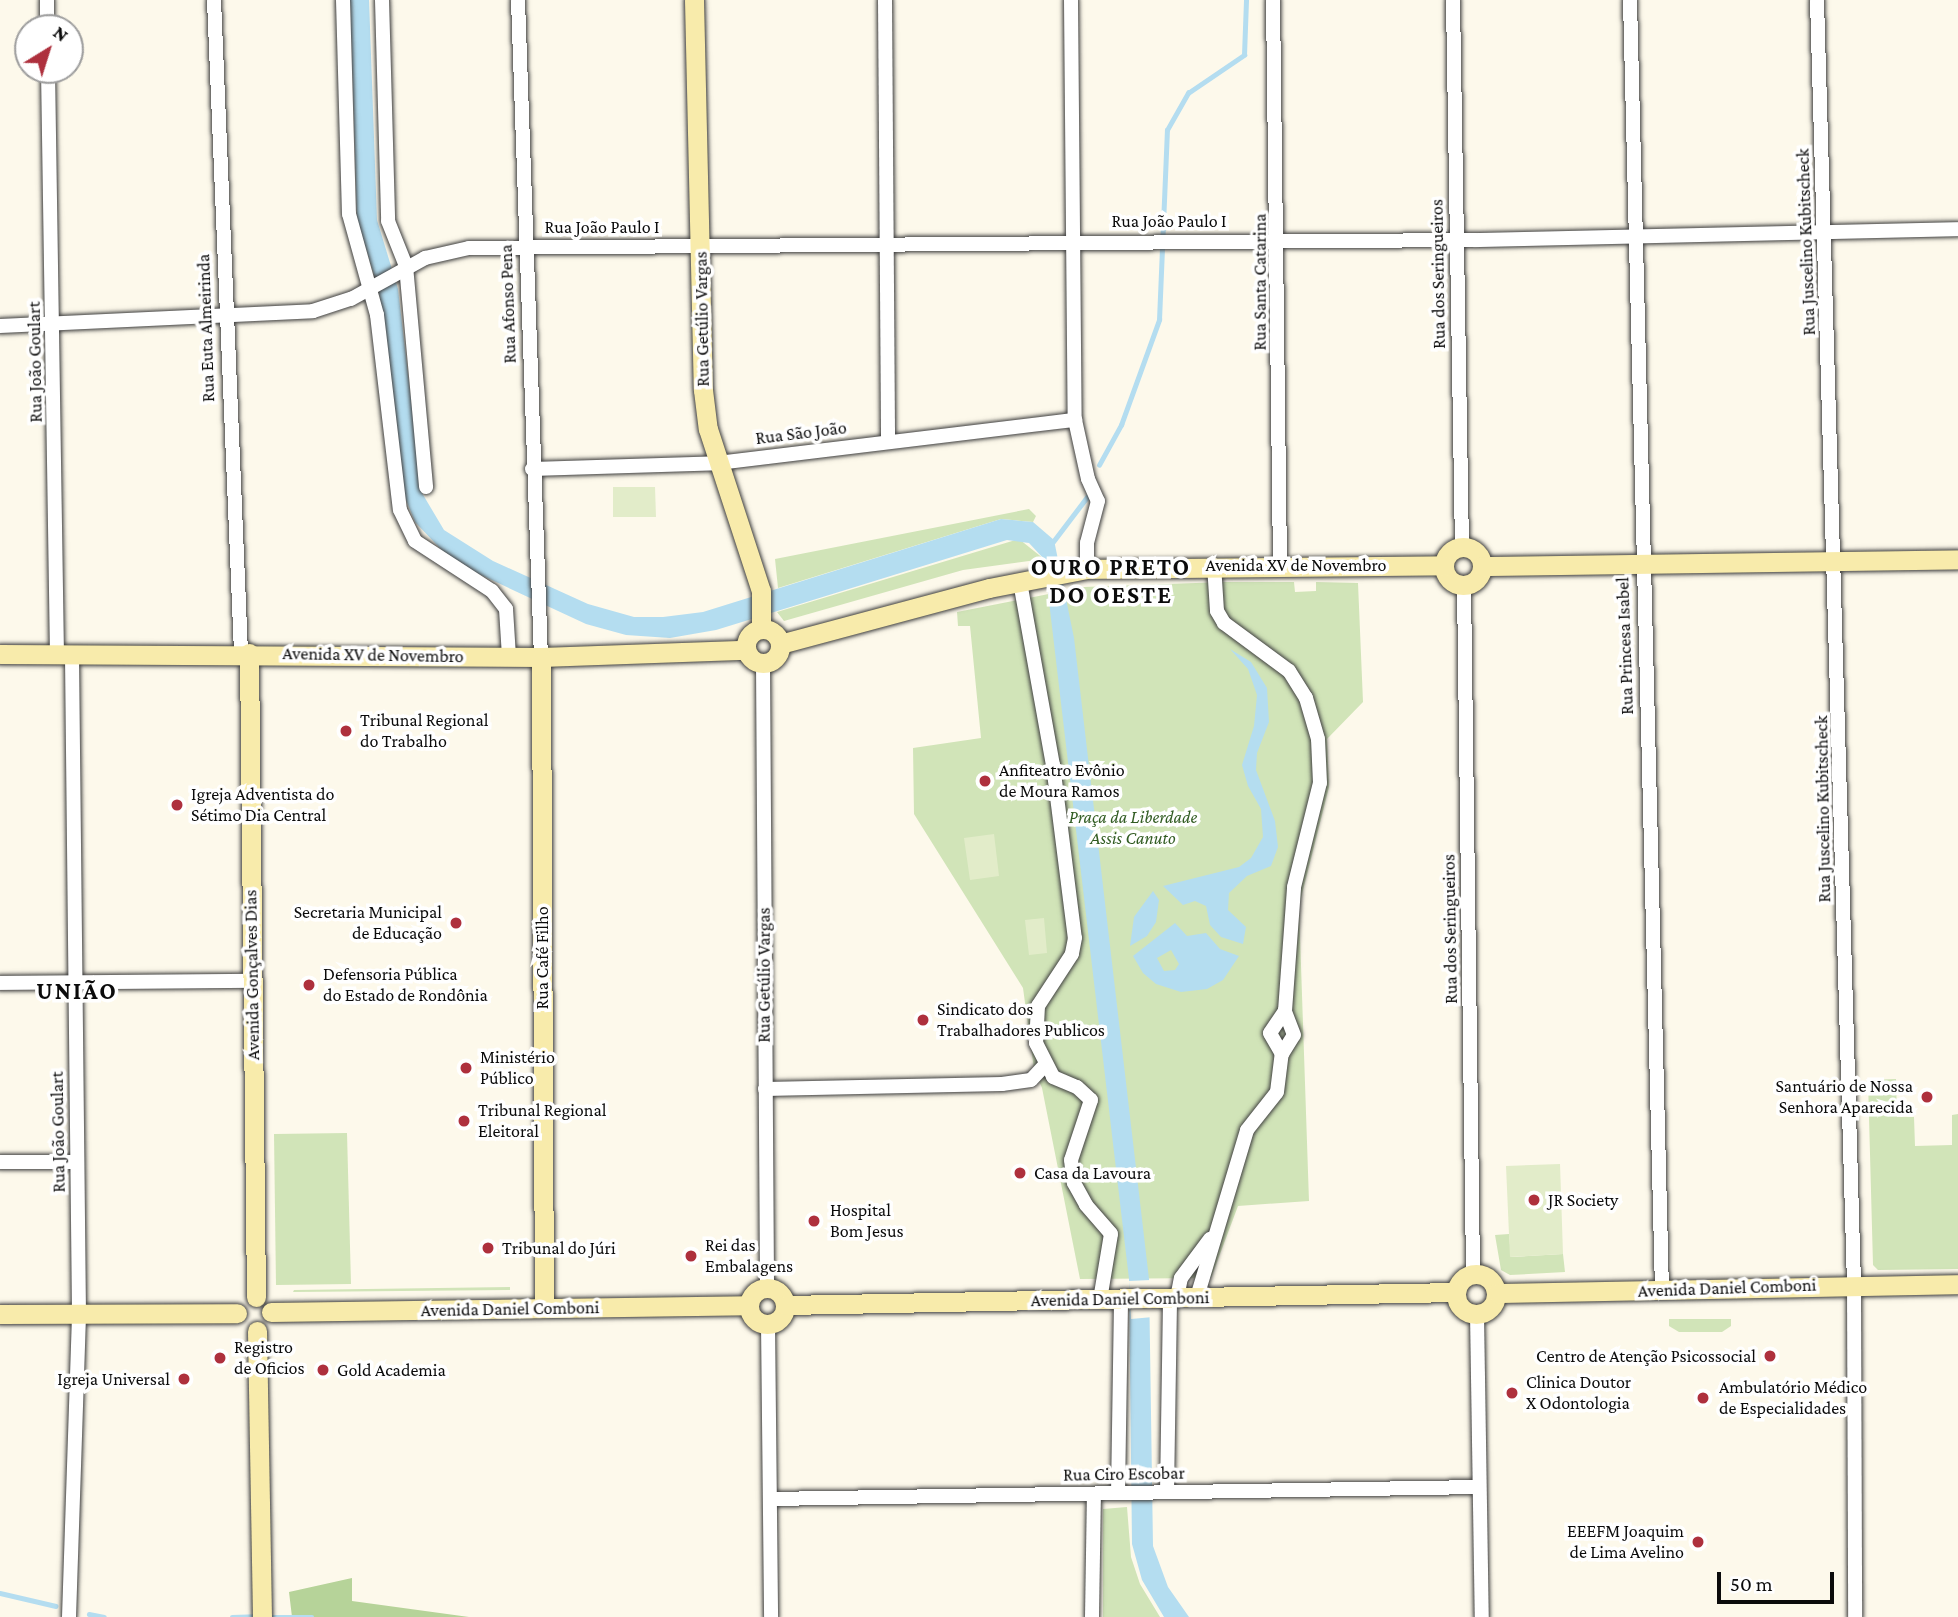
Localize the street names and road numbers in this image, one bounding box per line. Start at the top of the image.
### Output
street label: Rua Juscelino Kubitscheck [1792,148,1820,336]
street label: Rua dos Seringueiros [1426,199,1450,349]
street label: Rua João Paulo I [1111,210,1227,232]
street label: Rua Santa Catarina [1249,213,1271,351]
street label: Rua João Paulo I [544,216,660,238]
street label: Rua Afonso Pena [495,244,521,364]
street label: Rua Getúlio Vargas [690,251,714,387]
street label: Rua Euta Almeirinda [193,253,219,403]
street label: Rua João Goulart [23,301,47,423]
street label: Rua São João [754,417,848,449]
street label: Avenida XV de Novembro [1205,554,1387,576]
street label: Rua Princesa Isabel [1612,577,1638,715]
street label: Avenida XV de Novembro [282,643,464,667]
street label: Rua Juscelino Kubitscheck [1811,715,1835,903]
street label: Rua dos Seringueiros [1438,854,1462,1004]
street label: Avenida Gonçalves Dias [240,890,264,1060]
street label: Rua Café Filho [531,906,553,1010]
street label: Rua Getúlio Vargas [753,907,775,1043]
street label: Rua João Goulart [46,1071,70,1193]
street label: Avenida Daniel Comboni [1637,1274,1817,1302]
street label: Avenida Daniel Comboni [1031,1287,1209,1311]
street label: Avenida Daniel Comboni [421,1297,599,1321]
street label: Rua Ciro Escobar [1063,1462,1185,1486]

